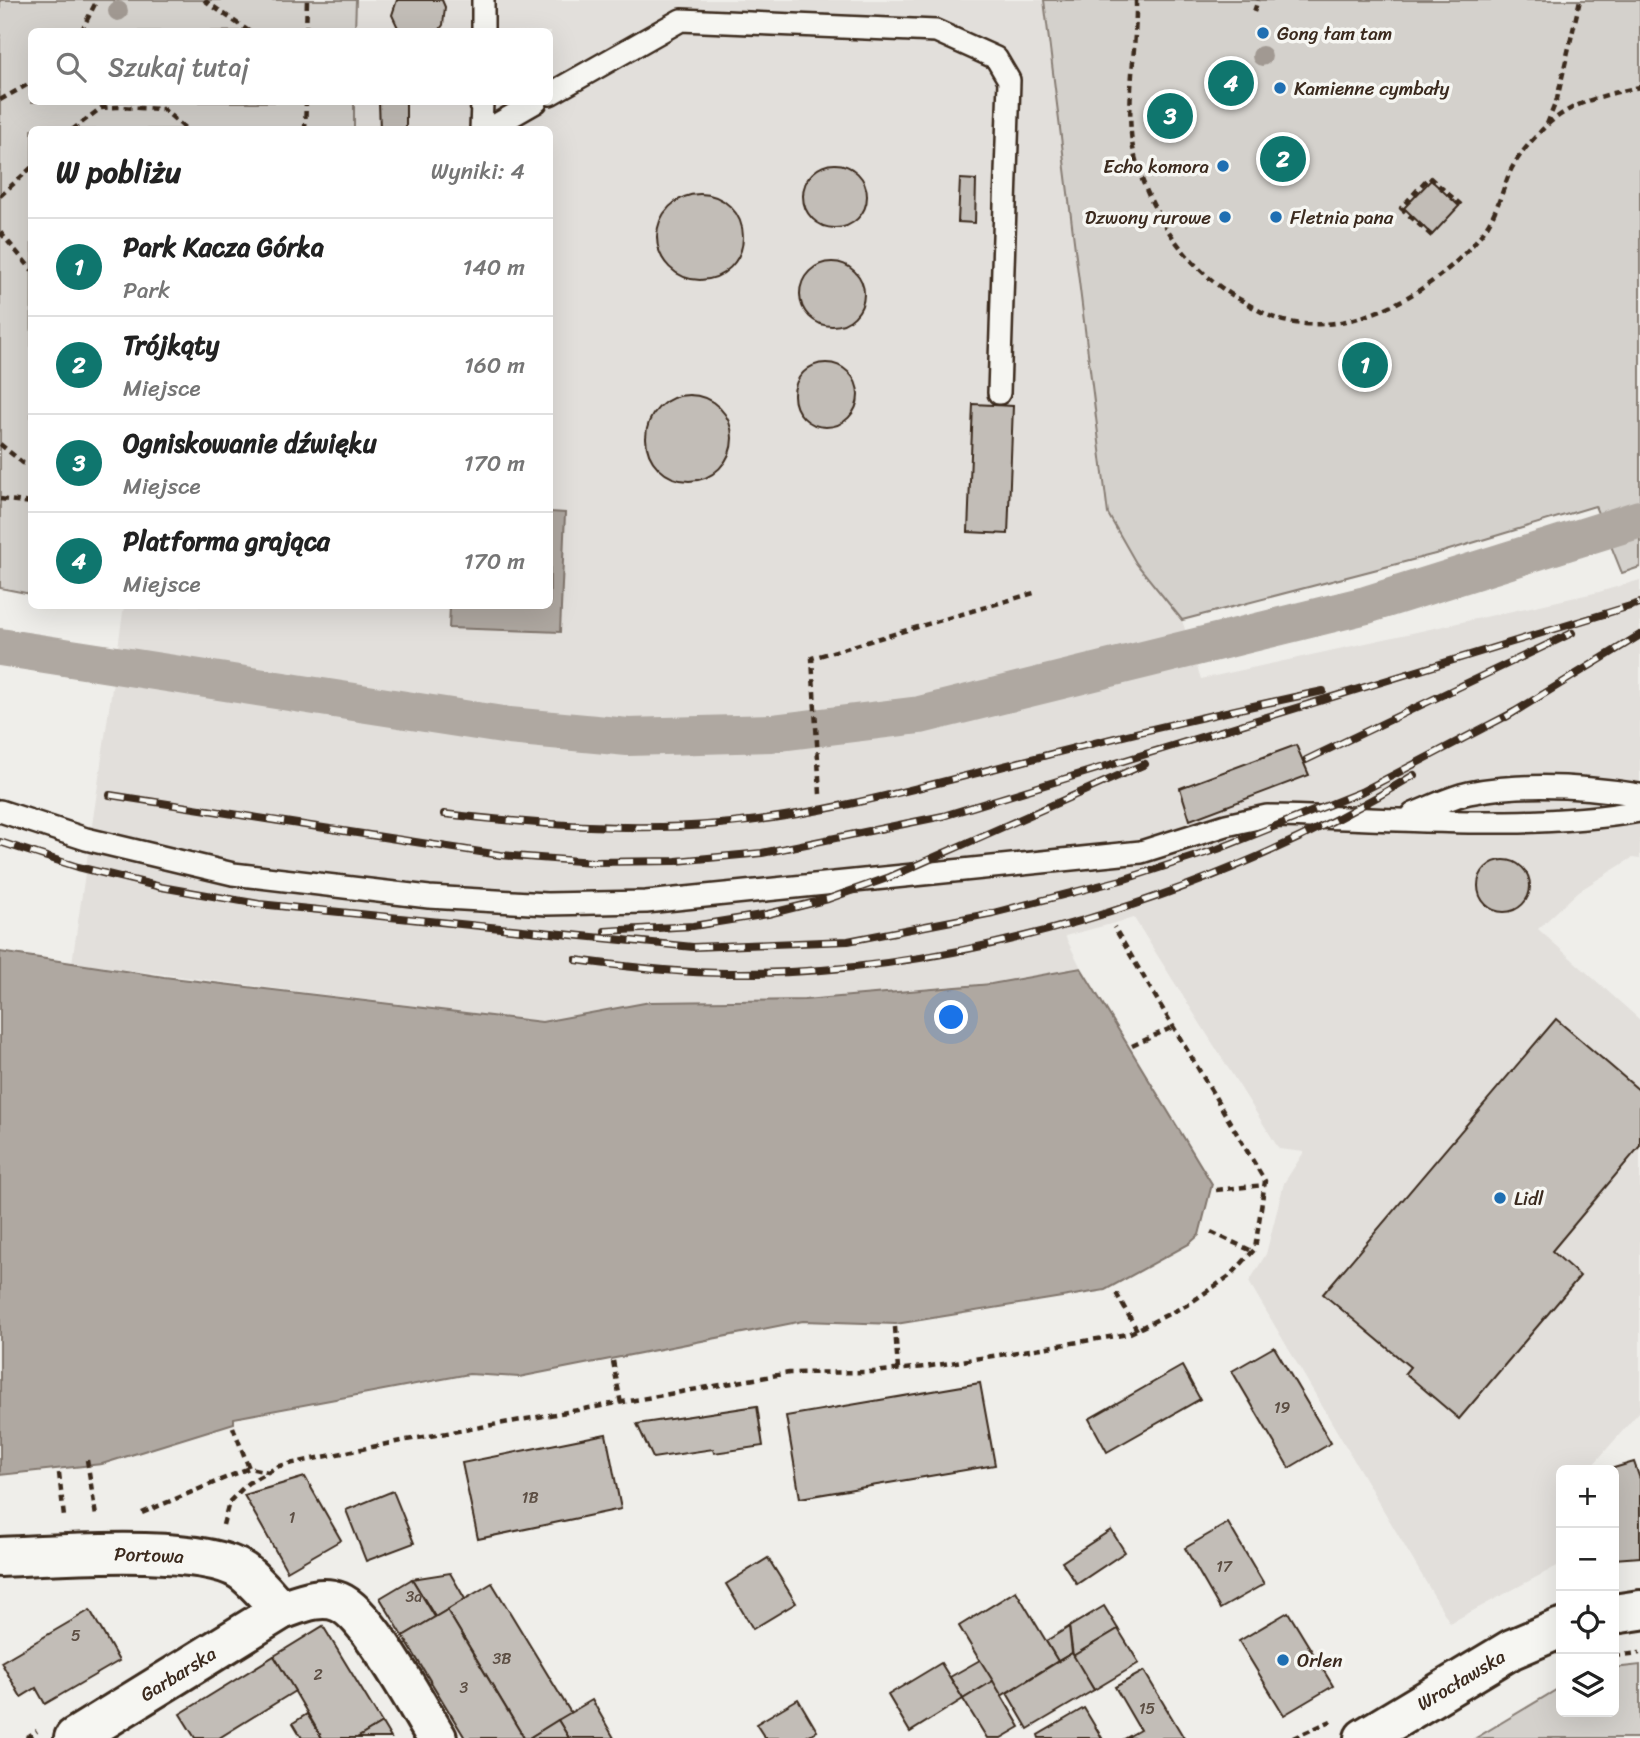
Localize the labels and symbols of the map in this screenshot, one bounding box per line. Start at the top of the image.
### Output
place label: Gong tam tam [1277,17,1392,50]
marker: Gong tam tam [1255,25,1271,41]
pin: 4 [1208,57,1254,109]
place label: Kamienne cymbały [1294,72,1449,105]
marker: Kamienne cymbały [1272,80,1288,96]
pin: 3 [1147,90,1193,142]
pin: 2 [1260,133,1306,185]
place label: Echo komora [1103,150,1209,183]
marker: Echo komora [1215,158,1231,174]
place label: Dzwony rurowe [1085,201,1211,234]
place label: Fletnia pana [1290,201,1394,234]
marker: Dzwony rurowe [1217,209,1233,225]
marker: Fletnia pana [1268,209,1284,225]
pin: 1 [1342,339,1388,391]
your location [934,1000,968,1034]
place label: Lidl [1514,1182,1544,1215]
marker: Lidl [1492,1190,1508,1206]
house number: 19 [1274,1393,1291,1422]
house number: 1B [522,1483,538,1512]
house number: 1 [289,1503,296,1532]
street label: Portowa [114,1537,185,1573]
house number: 17 [1216,1552,1233,1581]
house number: 3a [406,1582,422,1611]
house number: 5 [71,1621,81,1650]
street label: Garbarska [133,1637,223,1711]
street label: Wrocławska [1410,1640,1512,1720]
house number: 3B [493,1644,511,1673]
place label: Orlen [1297,1644,1343,1677]
marker: Orlen [1275,1652,1291,1668]
house number: 2 [313,1660,323,1689]
house number: 3 [460,1673,469,1702]
house number: 15 [1139,1694,1156,1723]

